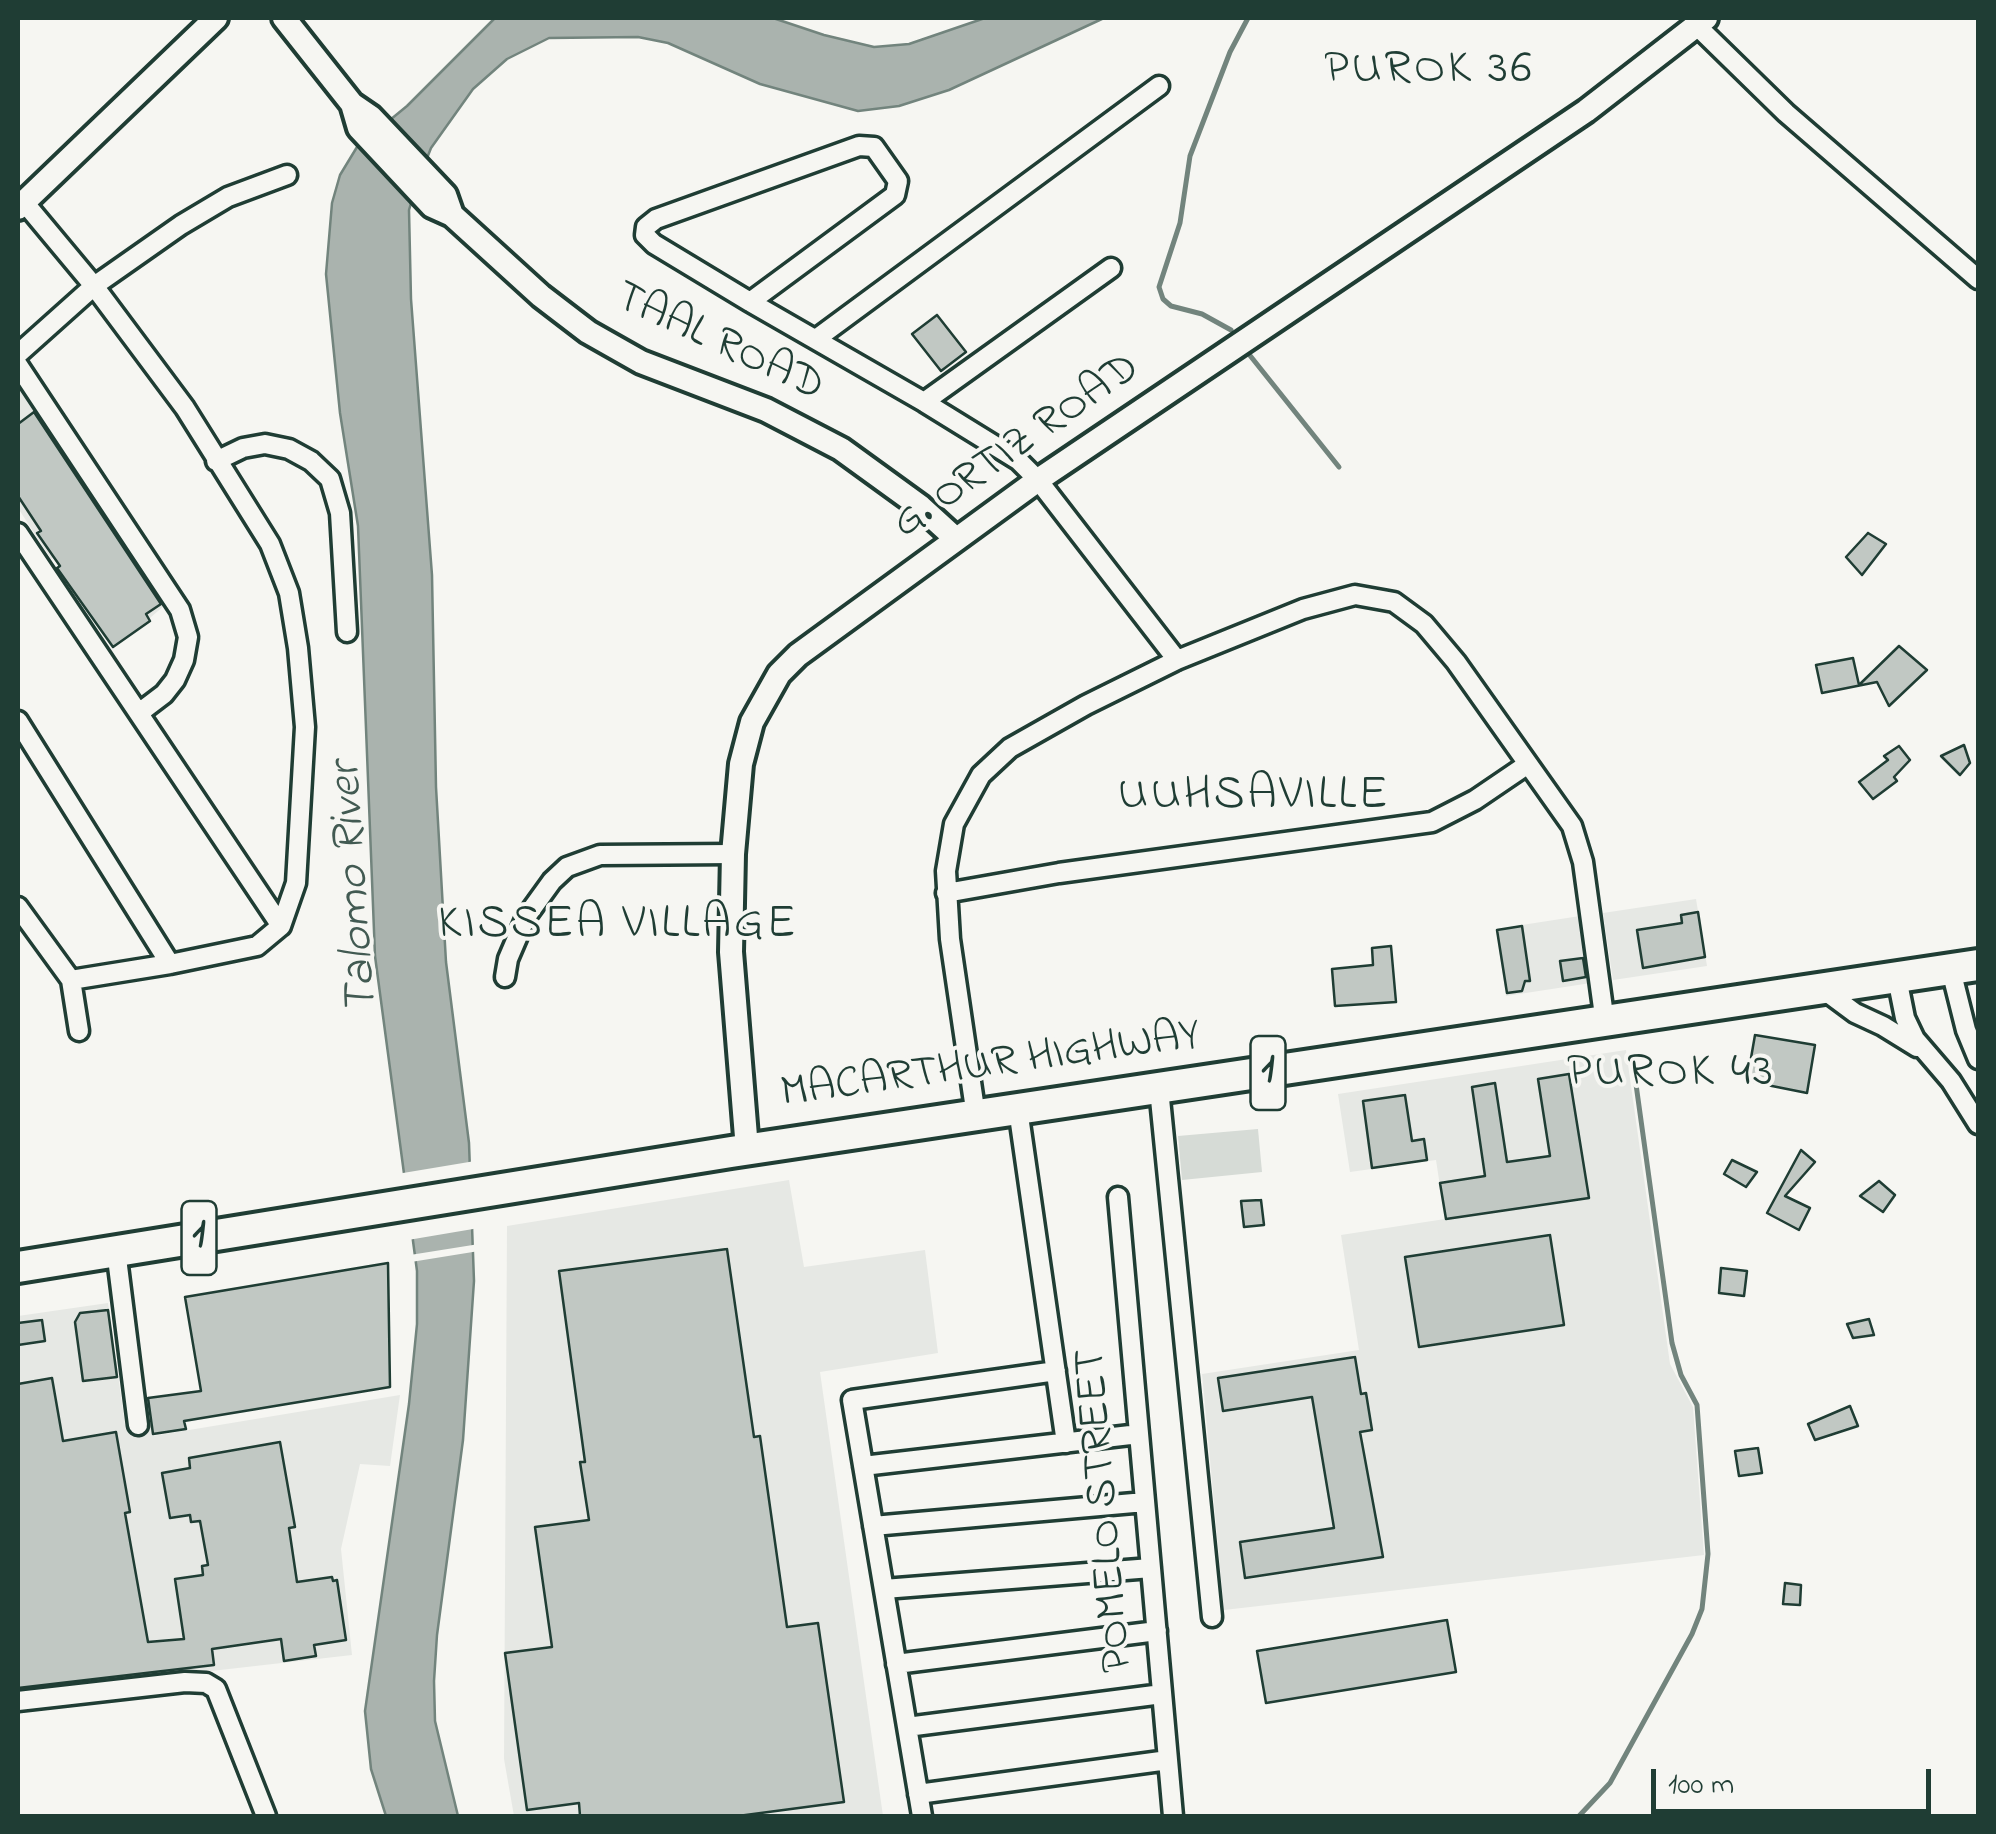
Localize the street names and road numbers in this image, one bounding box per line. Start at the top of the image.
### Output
street label: TAAL ROAD [605,273,831,417]
street label: G. ORTIZ ROAD [884,344,1152,554]
street label: MACARTHUR HIGHWAY [778,1012,1204,1124]
road number: 1 [1250,1036,1286,1110]
road number: 1 [182,1201,216,1275]
street label: POMELO STREET [1067,1346,1149,1674]

